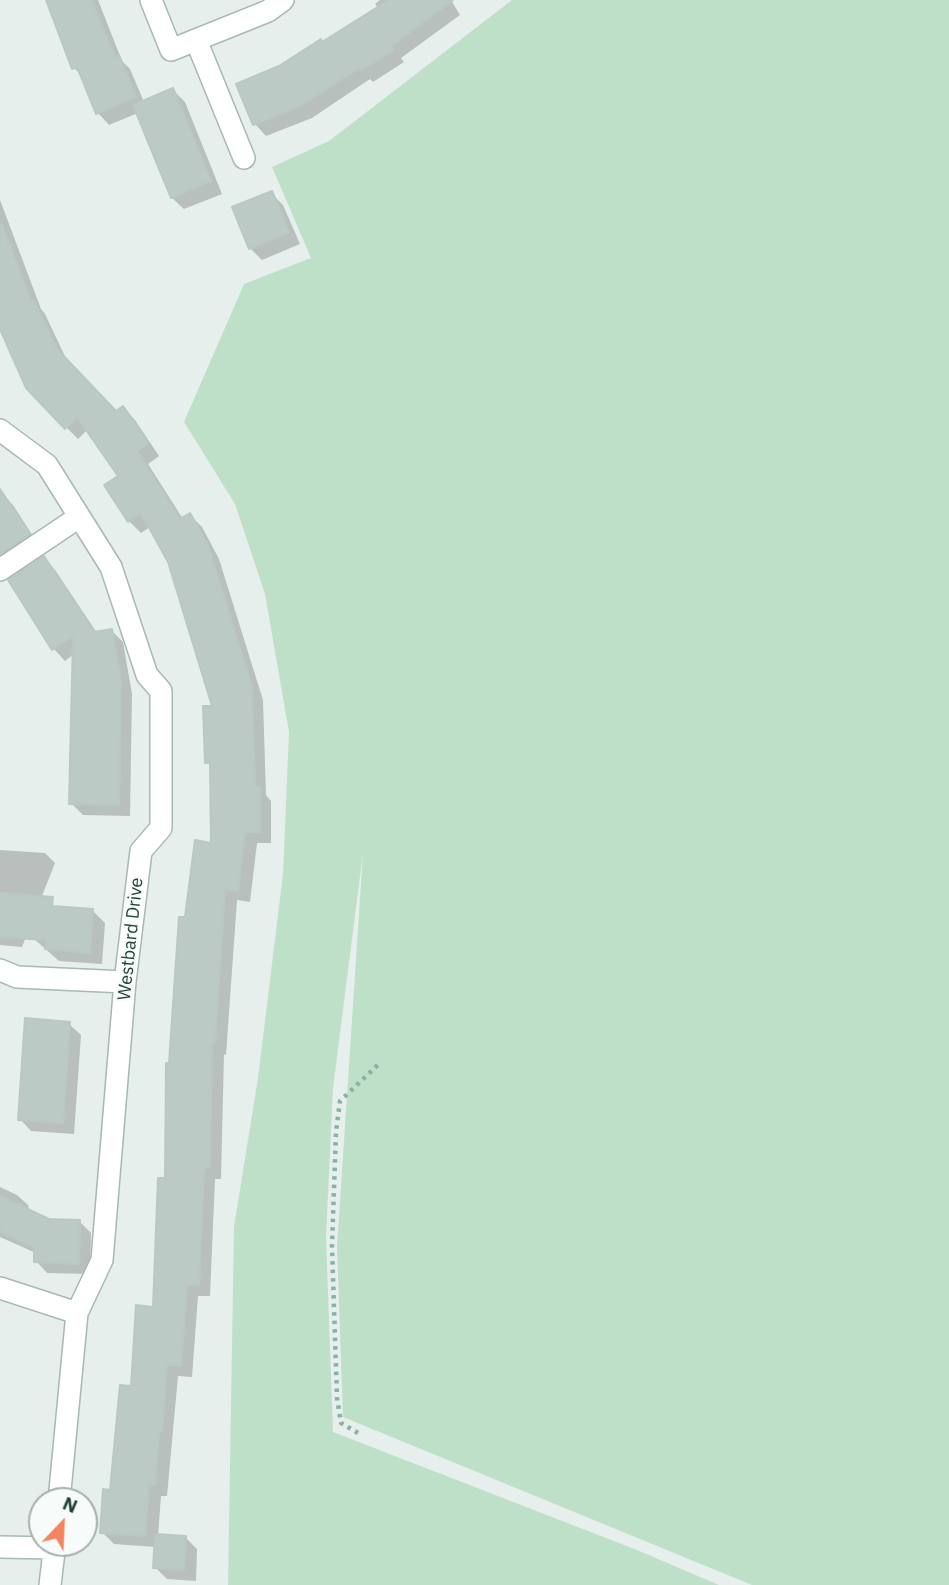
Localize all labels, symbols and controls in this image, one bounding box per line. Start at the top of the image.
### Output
street label: Westbard Drive [114,876,148,1002]
north arrow [28,1487,98,1557]
text: N [59,1491,81,1518]

